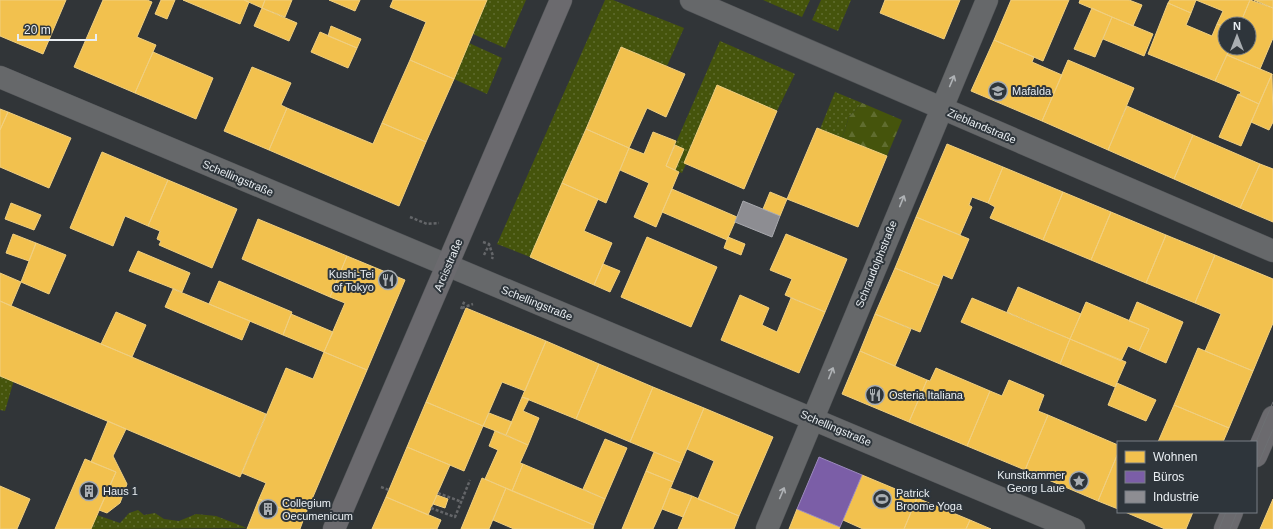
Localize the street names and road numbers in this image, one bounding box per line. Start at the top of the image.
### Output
street label: Zieblandstraße [946,106,1018,146]
street label: Schellingstraße [201,158,275,198]
street label: Schraudolphstraße [853,219,899,309]
street label: Arcisstraße [432,237,464,293]
street label: Schellingstraße [500,283,574,323]
street label: Schellingstraße [799,408,873,448]

